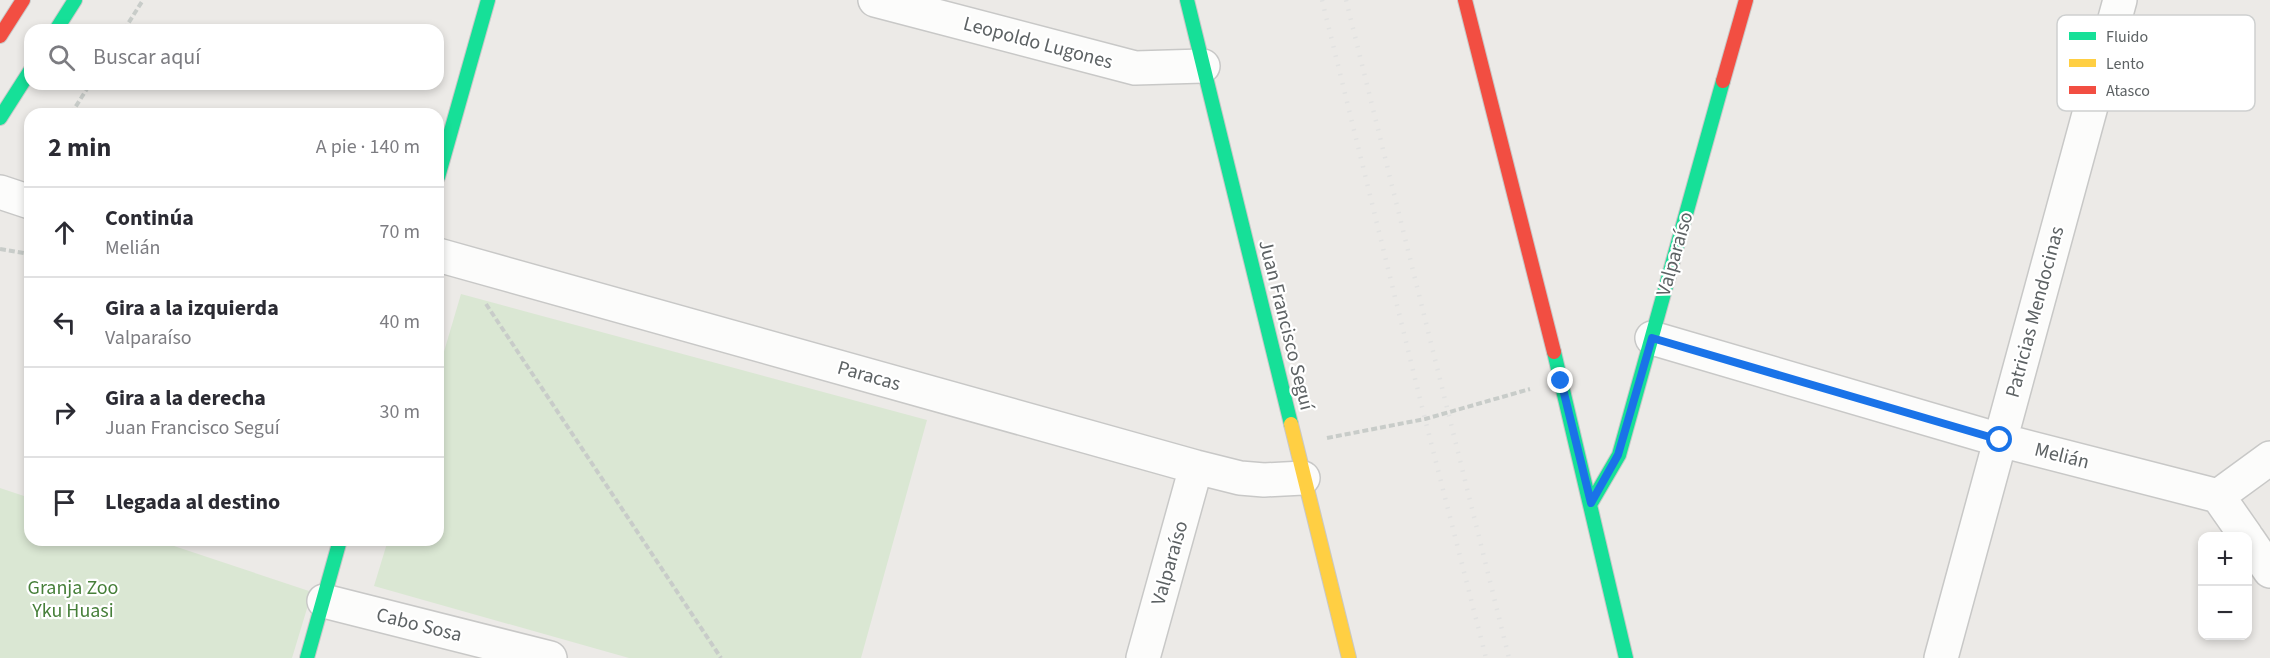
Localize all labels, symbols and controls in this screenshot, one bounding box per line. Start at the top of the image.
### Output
street label: Leopoldo Lugones [960,10,1116,76]
legend [2057,15,2255,111]
search box [24,24,444,90]
text: Fluido [2106,26,2148,48]
icon: search [45,41,78,74]
text: Buscar aquí [93,41,201,73]
text: Lento [2106,53,2144,75]
text: Atasco [2106,80,2150,102]
text: 2 min [48,129,111,166]
text: A pie · 140 m [316,133,420,161]
text: Continúa [105,202,194,234]
street label: Valparaíso [1650,209,1700,299]
icon: ahead [48,216,81,249]
text: 70 m [380,218,420,246]
street label: Patricias Mendocinas [1999,223,2071,401]
text: Melián [105,234,161,262]
street label: Juan Francisco Seguí [1251,237,1321,414]
text: Gira a la izquierda [105,292,279,324]
icon: left [48,306,81,339]
text: 40 m [380,308,420,336]
text: Valparaíso [105,324,192,352]
street label: Paracas [834,354,904,398]
route end [1547,367,1573,393]
text: Gira a la derecha [105,382,266,414]
icon: right [48,396,81,429]
text: 30 m [380,398,420,426]
text: Juan Francisco Seguí [105,414,280,442]
route start [1986,426,2012,452]
street label: Melián [2032,436,2092,476]
icon: arrive [48,486,81,519]
text: Llegada al destino [105,486,280,518]
street label: Valparaíso [1145,518,1195,608]
map controls [2198,532,2252,640]
button: + [2198,532,2252,586]
park label: Granja Zoo Yku Huasi [28,574,118,625]
button: − [2198,586,2252,640]
street label: Cabo Sosa [373,601,465,649]

